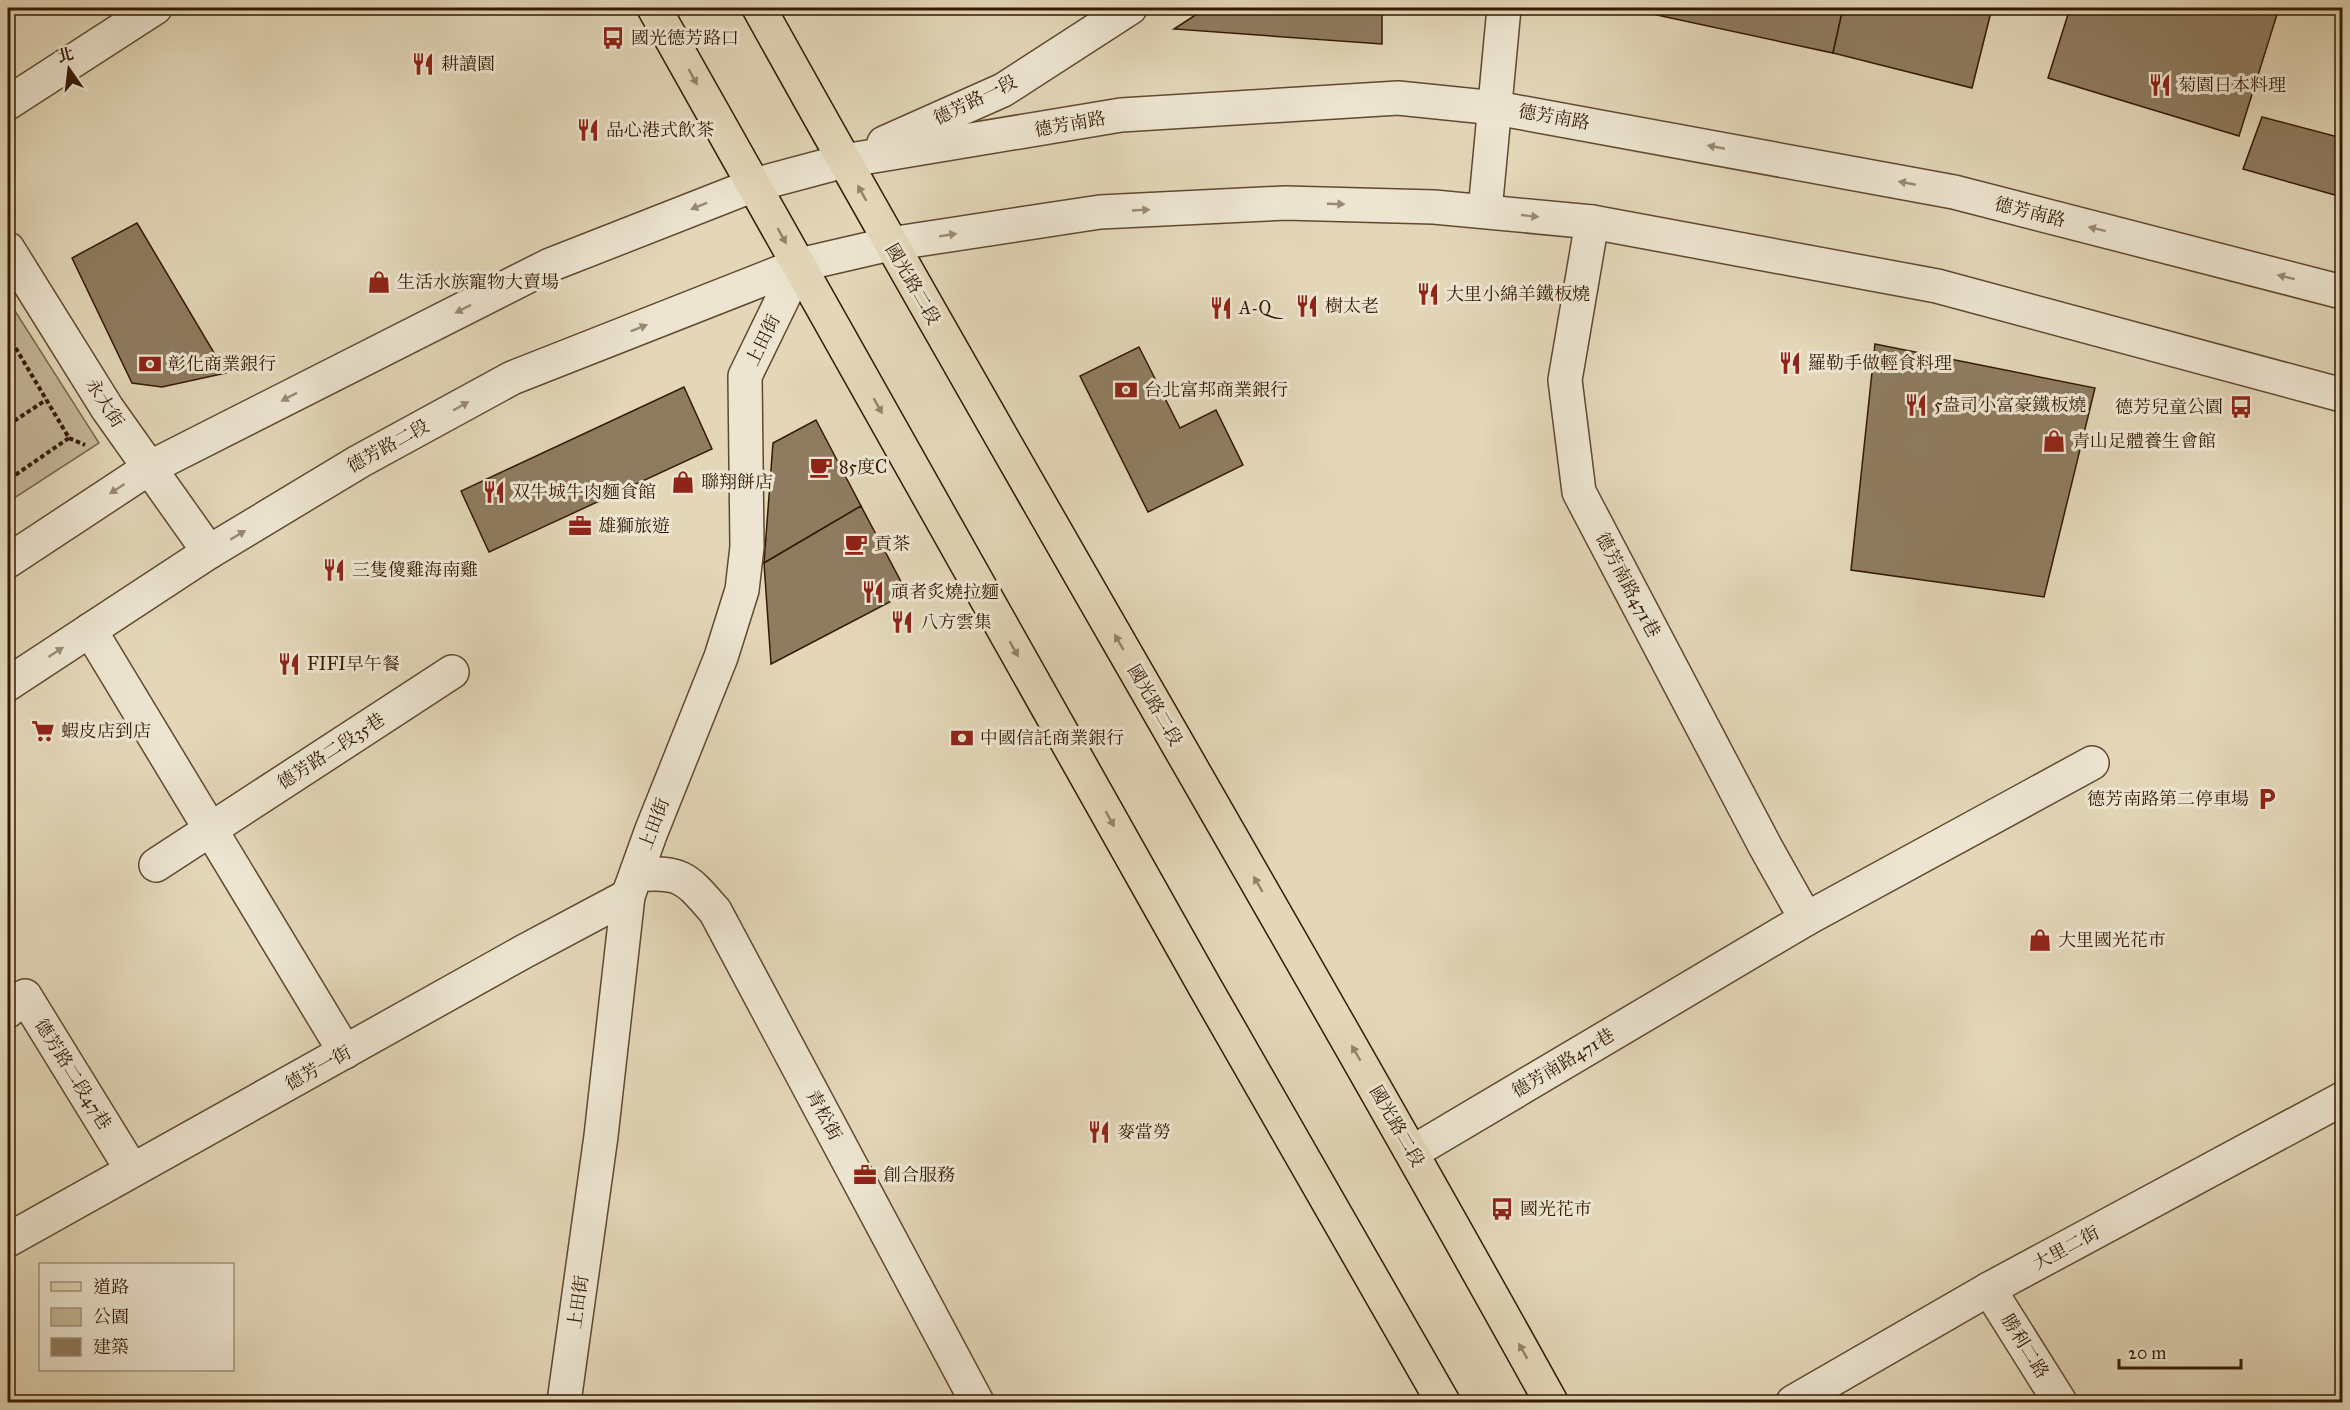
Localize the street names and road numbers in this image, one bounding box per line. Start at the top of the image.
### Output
street label: 德芳路一段 [930,70,1020,130]
street label: 德芳南路 [1517,100,1591,134]
street label: 德芳南路 [1033,107,1107,141]
street label: 德芳南路 [1992,193,2068,231]
street label: 國光路二段 [881,240,945,328]
street label: 上田街 [741,311,785,369]
street label: 永大街 [81,374,129,432]
street label: 德芳路二段 [343,415,433,477]
street label: 德芳南路471巷 [1591,529,1665,641]
street label: 國光路二段 [1123,661,1187,749]
street label: 德芳路二段35巷 [273,708,389,794]
street label: 上田街 [634,795,674,853]
street label: 德芳路二段47巷 [30,1014,116,1134]
street label: 德芳南路471巷 [1508,1024,1618,1102]
street label: 德芳一街 [281,1041,355,1095]
street label: 國光路二段 [1365,1082,1429,1170]
street label: 青松街 [802,1086,846,1144]
street label: 大里二街 [2029,1221,2103,1275]
street label: 上田街 [563,1274,593,1330]
street label: 勝利二路 [1997,1310,2053,1382]

